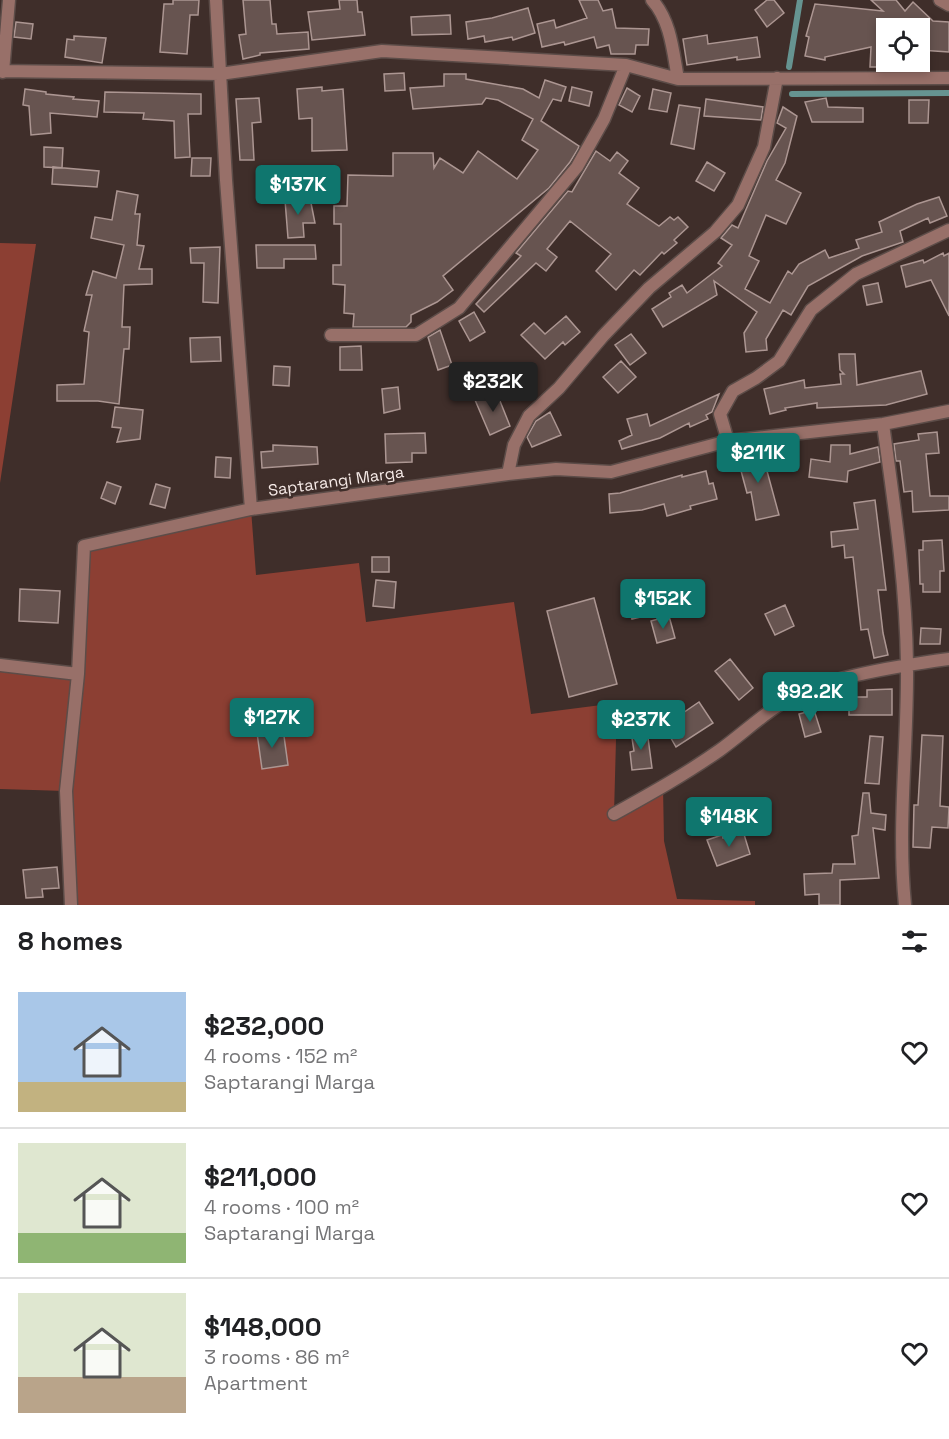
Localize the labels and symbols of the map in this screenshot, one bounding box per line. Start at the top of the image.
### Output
pin: $137K [256,165,340,216]
pin: $232K [451,362,535,413]
pin: $211K [716,433,800,484]
street label: Saptarangi Marga [267,461,405,501]
pin: $152K [621,579,705,630]
pin: $92.2K [761,672,859,723]
pin: $127K [230,698,314,749]
pin: $237K [599,700,683,751]
pin: $148K [687,797,771,848]

